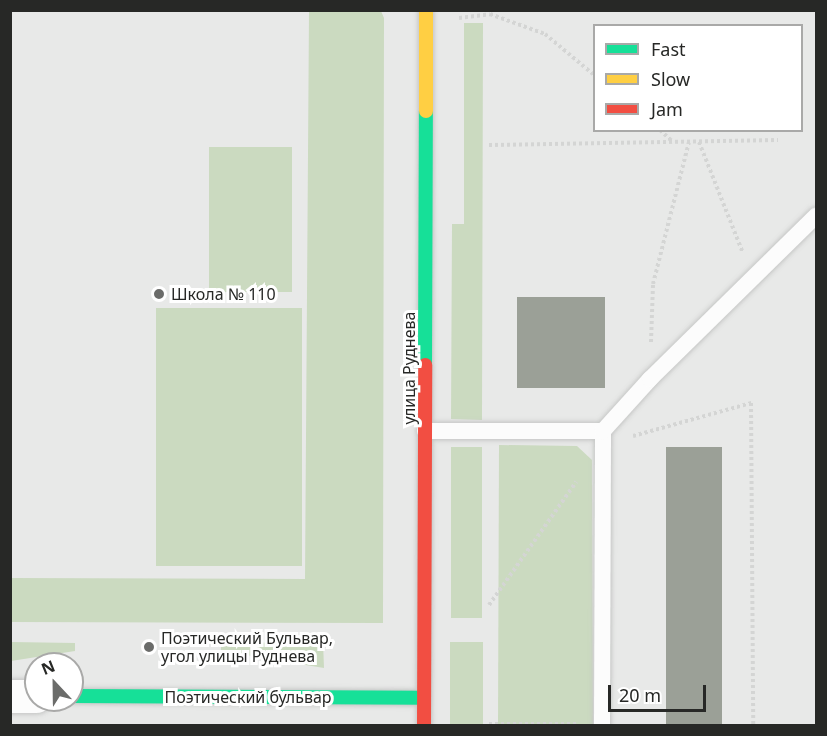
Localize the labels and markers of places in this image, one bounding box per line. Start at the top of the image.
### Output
place label: Школа № 110 [171,284,276,304]
marker: Школа № 110 [152,287,166,301]
place label: Поэтический Бульвар, угол улицы Руднева [161,628,333,666]
marker: Поэтический Бульвар, угол улицы Руднева [142,640,156,654]

